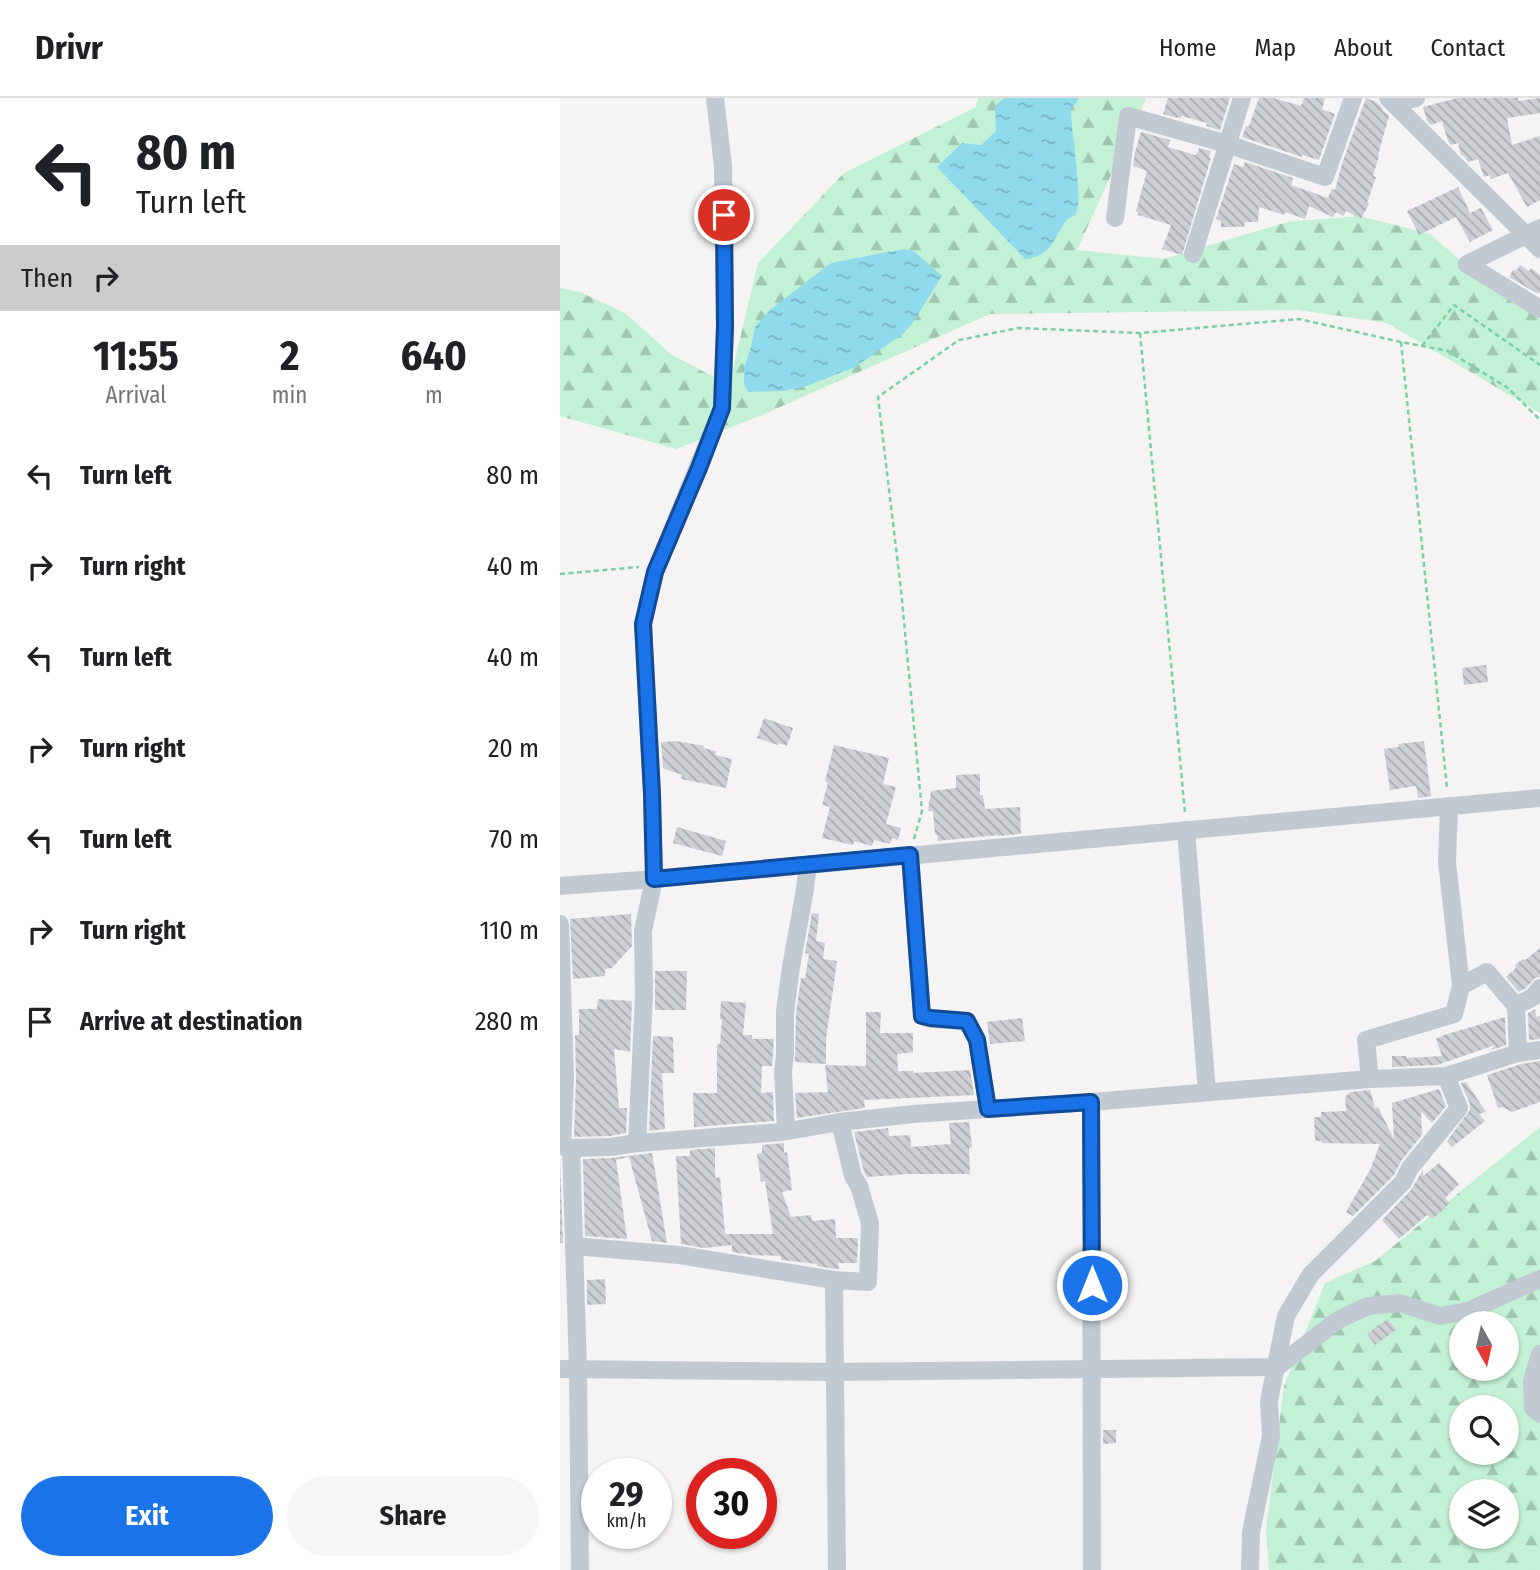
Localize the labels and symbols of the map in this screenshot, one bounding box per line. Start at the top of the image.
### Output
pin [694,185,754,245]
position arrow [1055,1248,1129,1322]
north arrow [1449,1311,1519,1381]
speed limit sign: 30 [686,1458,777,1549]

